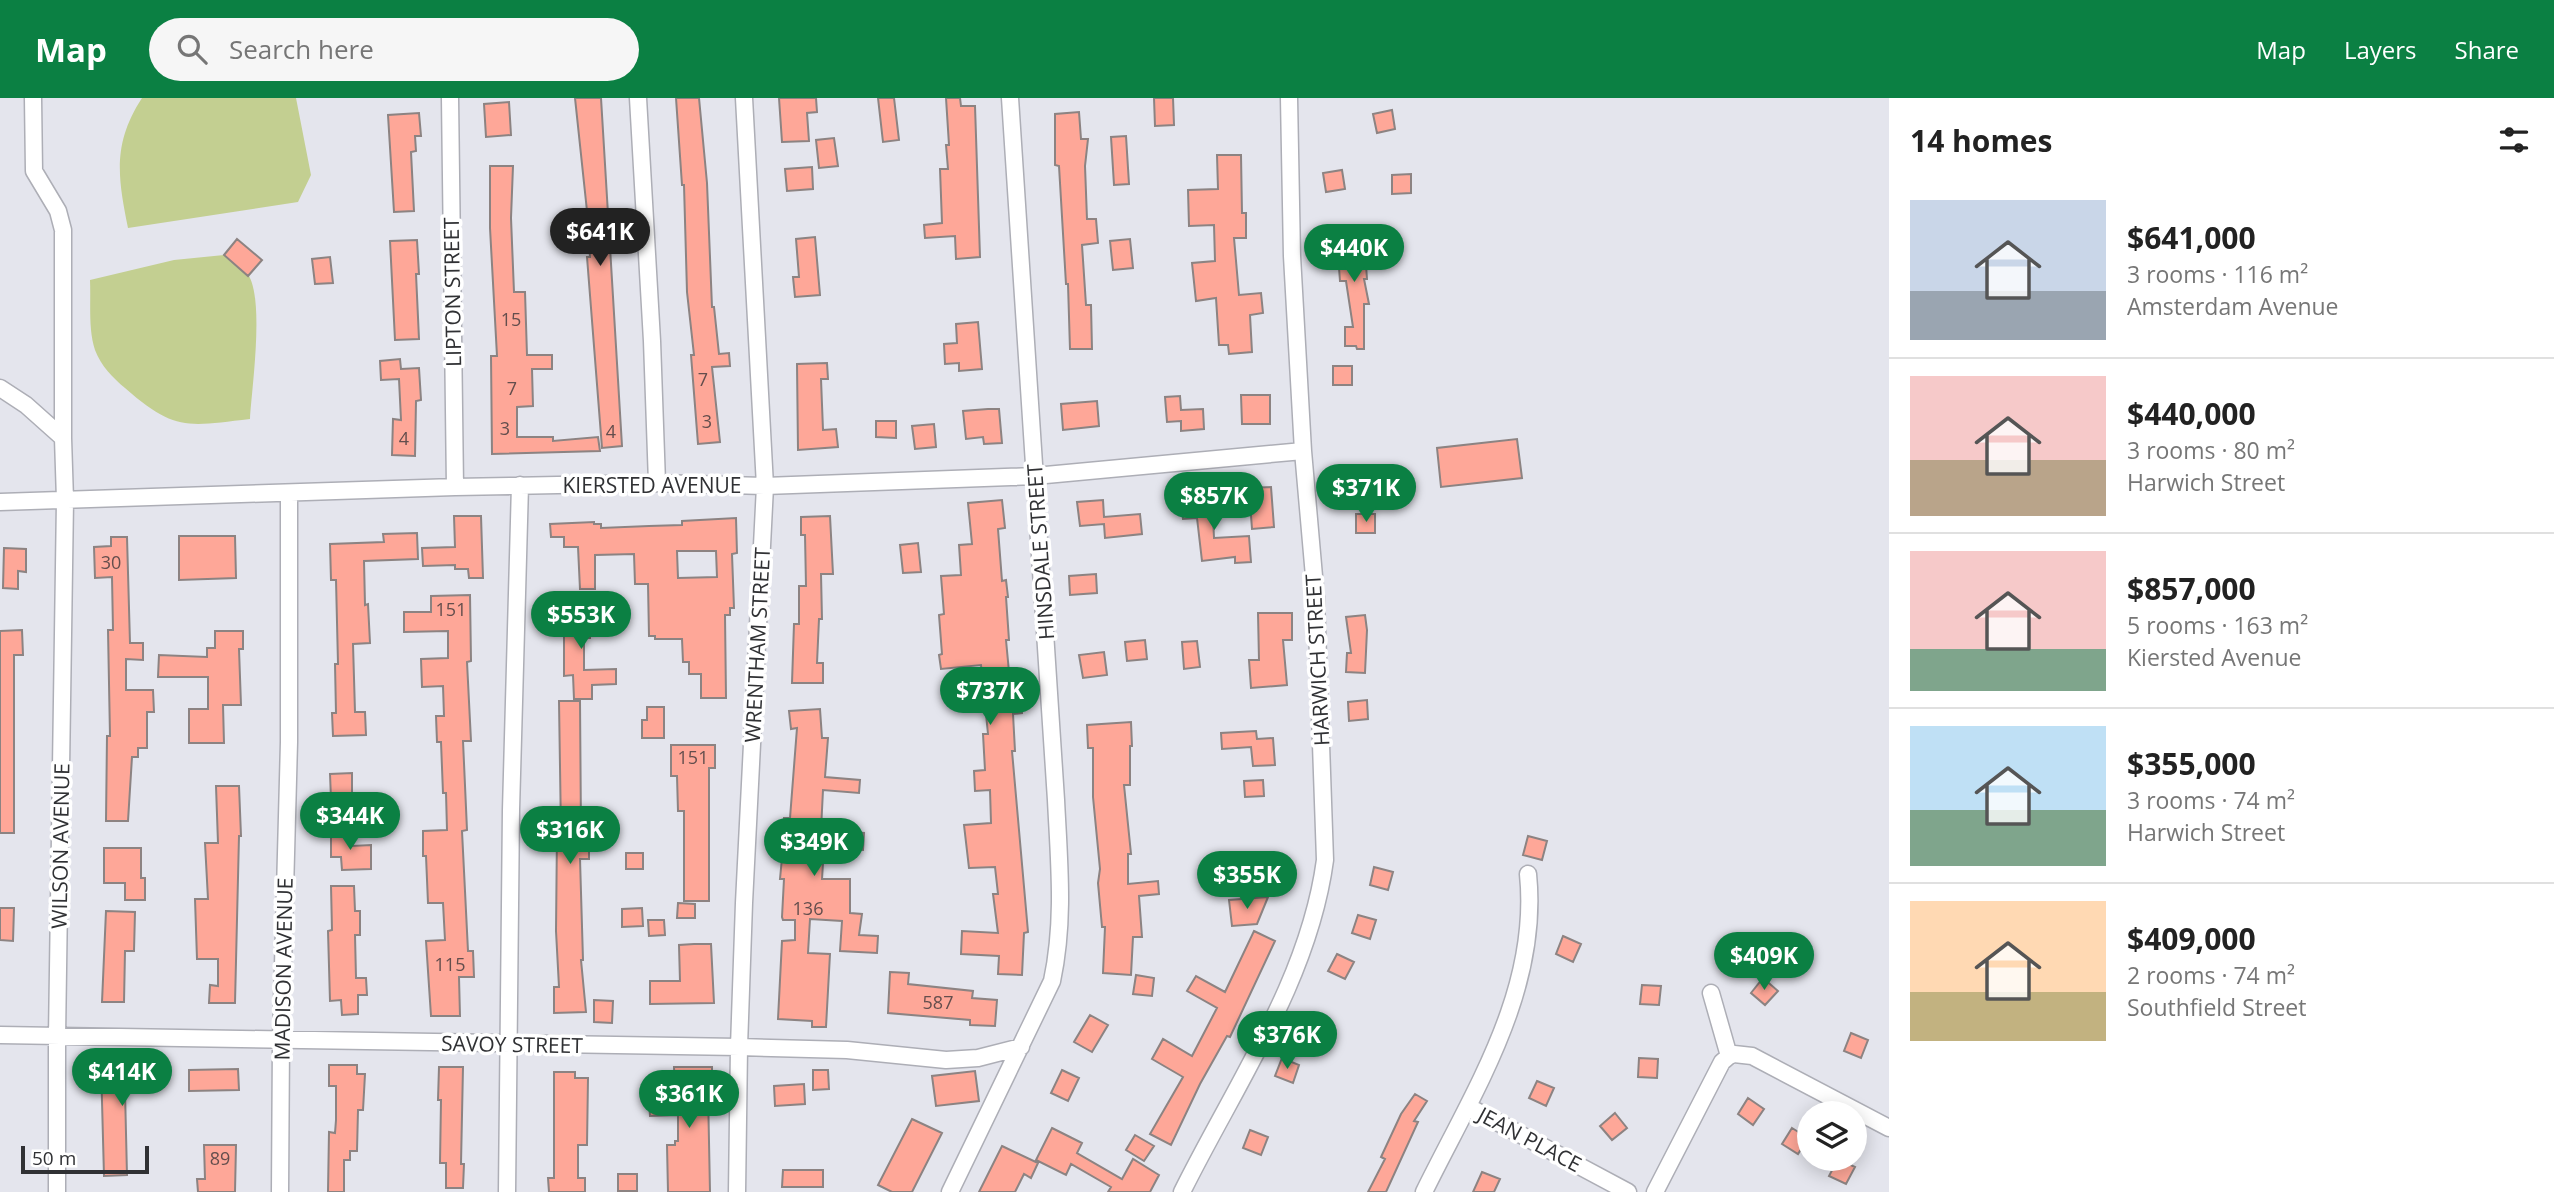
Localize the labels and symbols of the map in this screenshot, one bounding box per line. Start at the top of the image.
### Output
pin: $641K [551,208,649,268]
street label: LIPTON STREET [437,217,467,367]
pin: $440K [1305,225,1403,284]
house number: 15 [501,307,521,331]
house number: 7 [698,367,708,391]
house number: 7 [507,376,517,400]
house number: 3 [702,409,712,433]
house number: 3 [500,416,510,440]
house number: 4 [606,419,616,443]
house number: 4 [399,426,409,450]
street label: HINSDALE STREET [1020,463,1060,641]
pin: $371K [1317,464,1415,524]
street label: KIERSTED AVENUE [562,471,742,499]
pin: $857K [1165,472,1263,532]
street label: WRENTHAM STREET [738,546,776,743]
house number: 30 [101,550,121,574]
street label: HARWICH STREET [1298,573,1335,747]
pin: $553K [532,592,630,651]
house number: 151 [436,597,466,621]
pin: $737K [941,668,1039,727]
house number: 151 [678,745,708,769]
street label: WILSON AVENUE [45,763,75,929]
pin: $344K [301,792,399,852]
pin: $316K [521,806,619,866]
pin: $349K [765,818,863,878]
pin: $355K [1198,852,1296,911]
street label: MADISON AVENUE [267,877,299,1061]
house number: 136 [793,896,823,920]
pin: $409K [1715,932,1813,992]
house number: 115 [435,952,465,976]
house number: 587 [923,990,953,1014]
pin: $376K [1238,1012,1336,1071]
street label: SAVOY STREET [441,1029,584,1059]
pin: $414K [73,1048,171,1108]
pin: $361K [640,1070,738,1130]
street label: JEAN PLACE [1471,1099,1587,1178]
scale bar [21,1143,149,1175]
house number: 89 [210,1146,230,1170]

